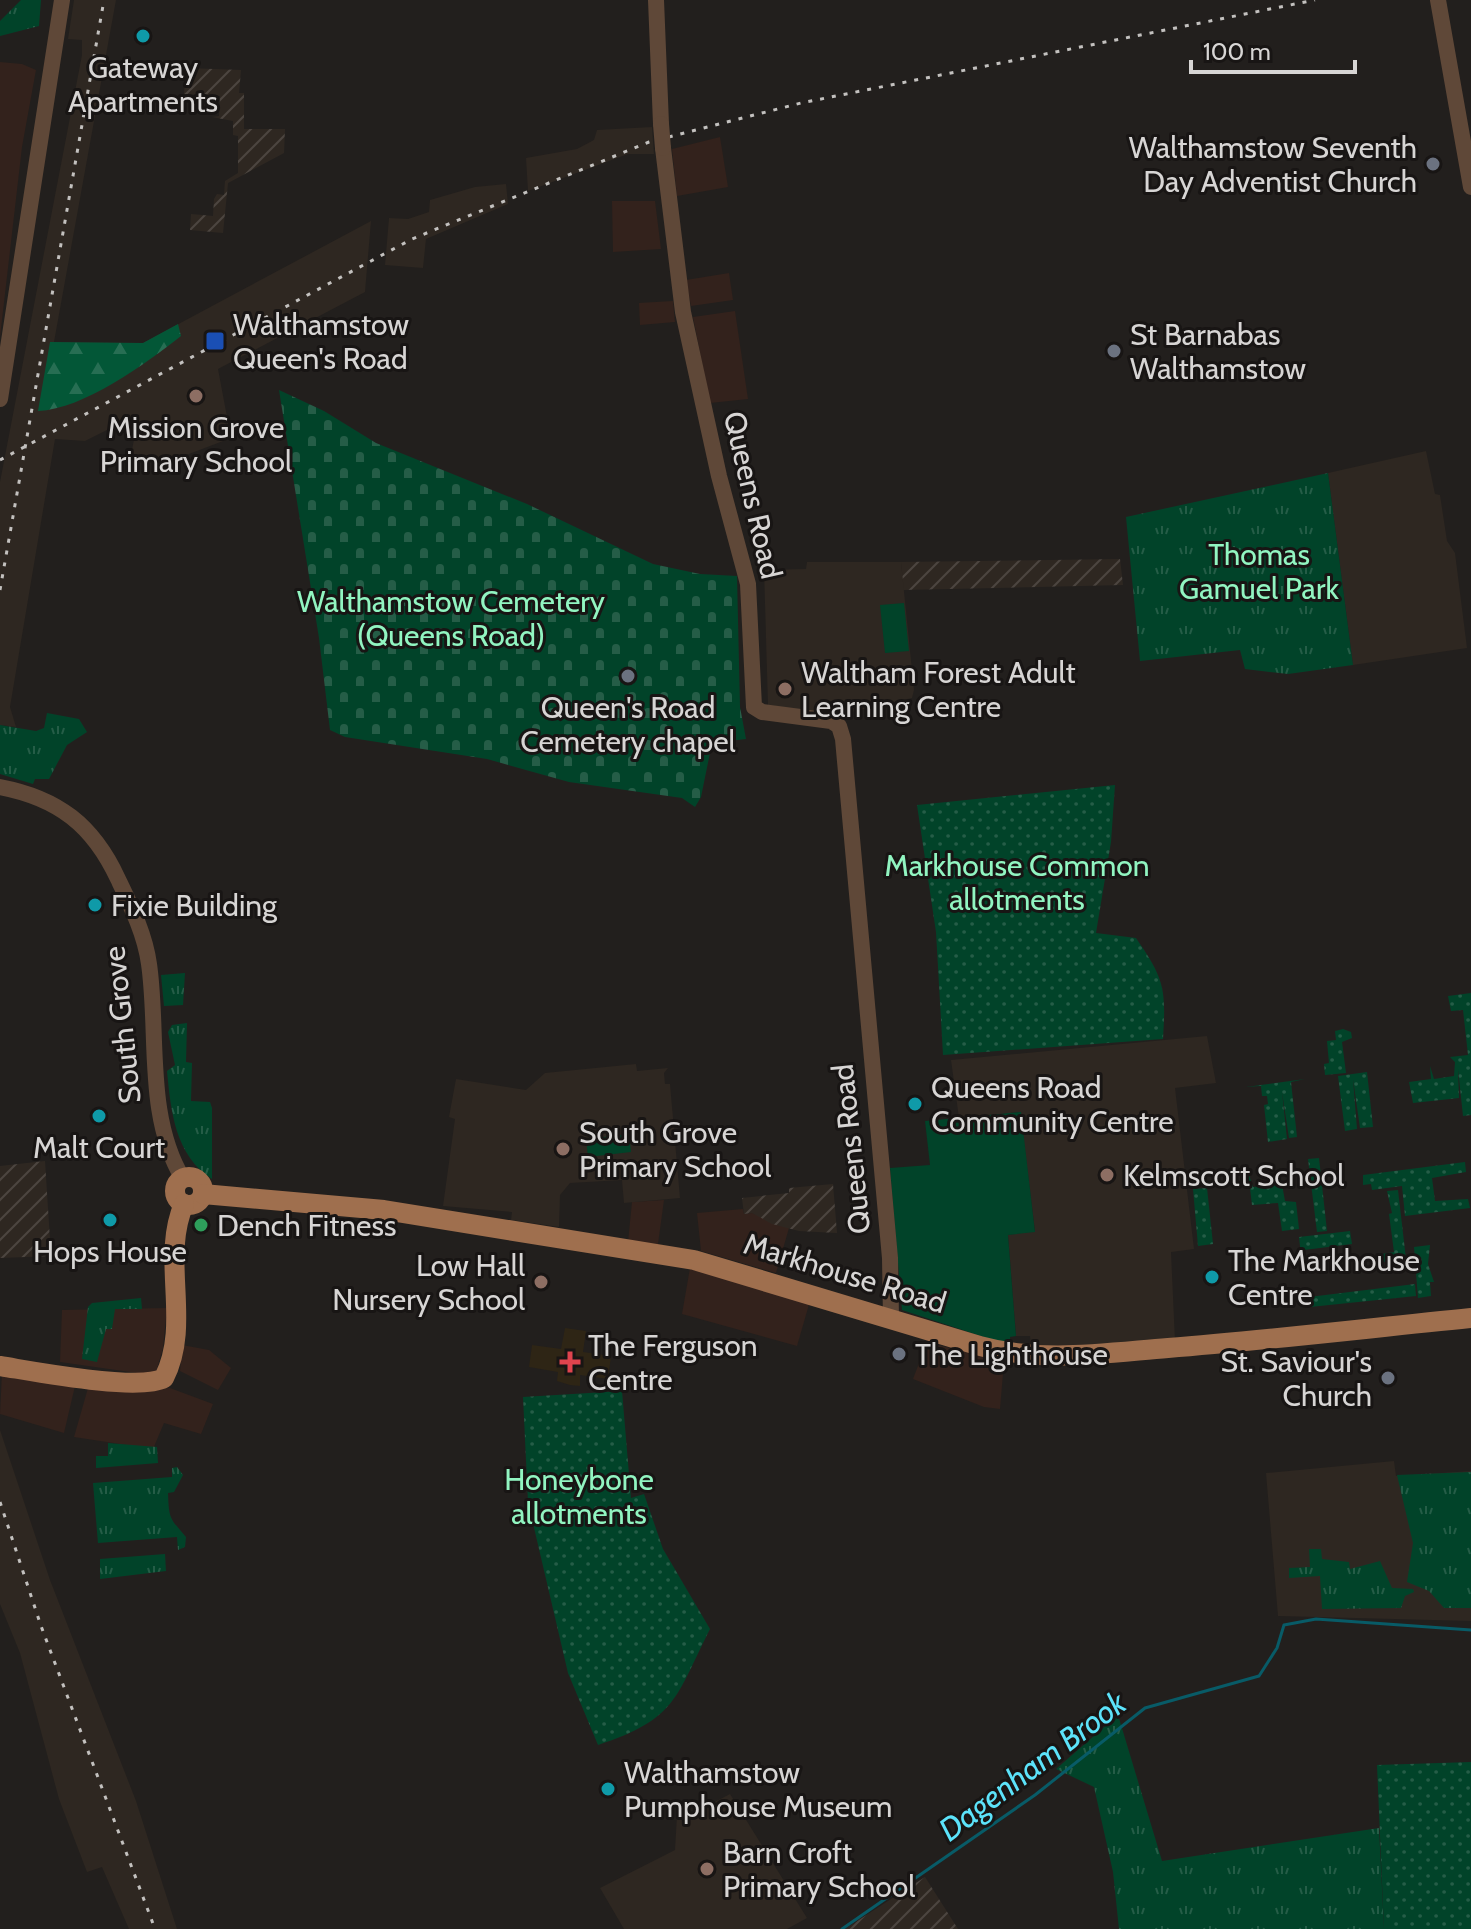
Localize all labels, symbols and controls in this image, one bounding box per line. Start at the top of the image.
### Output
scale bar [1191,24,1355,74]
marker: Gateway Apartments [134,27,152,45]
text: 100 m [1203,37,1271,66]
place label: Gateway Apartments [68,49,218,120]
place label: Walthamstow Seventh Day Adventist Church [1129,129,1417,200]
marker: Walthamstow Seventh Day Adventist Church [1424,155,1442,173]
place label: Walthamstow Queen's Road [233,306,409,377]
place label: St Barnabas Walthamstow [1130,316,1306,387]
marker: Walthamstow Queen's Road [204,330,226,352]
marker: St Barnabas Walthamstow [1105,342,1123,360]
marker: Mission Grove Primary School [187,387,205,405]
street label: Queens Road [716,408,790,582]
place label: Mission Grove Primary School [100,409,292,480]
park label: Thomas Gamuel Park [1179,536,1339,607]
park label: Walthamstow Cemetery (Queens Road) [297,583,605,654]
place label: Waltham Forest Adult Learning Centre [801,654,1076,725]
marker: Queen's Road Cemetery chapel [619,667,637,685]
marker: Waltham Forest Adult Learning Centre [776,680,794,698]
place label: Queen's Road Cemetery chapel [520,689,736,760]
park label: Markhouse Common allotments [885,847,1149,918]
place label: Fixie Building [111,887,278,924]
marker: Fixie Building [86,896,104,914]
street label: South Grove [95,944,149,1106]
street label: Queens Road [824,1062,878,1236]
place label: Queens Road Community Centre [931,1069,1174,1140]
marker: Queens Road Community Centre [906,1095,924,1113]
marker: Malt Court [90,1107,108,1125]
place label: South Grove Primary School [579,1114,771,1185]
place label: Malt Court [33,1129,165,1166]
marker: South Grove Primary School [554,1140,572,1158]
place label: Kelmscott School [1123,1157,1344,1194]
marker: Kelmscott School [1098,1166,1116,1184]
place label: Dench Fitness [217,1207,396,1244]
marker: Hops House [101,1211,119,1229]
marker: Dench Fitness [192,1216,210,1234]
street label: Markhouse Road [739,1225,951,1321]
place label: Hops House [33,1233,187,1270]
place label: The Markhouse Centre [1228,1242,1420,1313]
place label: Low Hall Nursery School [332,1247,525,1318]
marker: The Markhouse Centre [1203,1268,1221,1286]
marker: Low Hall Nursery School [532,1273,550,1291]
place label: The Ferguson Centre [588,1327,758,1398]
place label: The Lighthouse [915,1336,1108,1373]
place label: St. Saviour's Church [1220,1343,1372,1414]
marker: The Lighthouse [890,1345,908,1363]
marker: The Ferguson Centre [559,1351,581,1373]
marker: St. Saviour's Church [1379,1369,1397,1387]
park label: Honeybone allotments [504,1461,654,1532]
water label: Dagenham Brook [931,1682,1134,1849]
place label: Walthamstow Pumphouse Museum [624,1754,892,1825]
marker: Walthamstow Pumphouse Museum [599,1780,617,1798]
place label: Barn Croft Primary School [723,1834,915,1905]
marker: Barn Croft Primary School [698,1860,716,1878]

